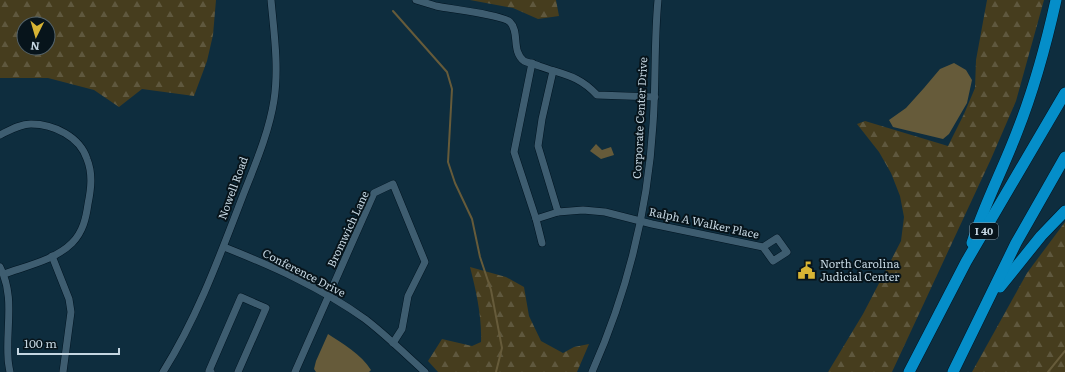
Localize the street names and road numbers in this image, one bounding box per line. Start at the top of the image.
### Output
street label: Corporate Center Drive [628,56,650,179]
street label: Nowell Road [213,154,251,221]
street label: Bromwich Lane [322,187,372,269]
street label: Ralph A Walker Place [648,203,761,242]
road number: I 40 [970,223,998,239]
street label: Conference Drive [260,244,349,300]

